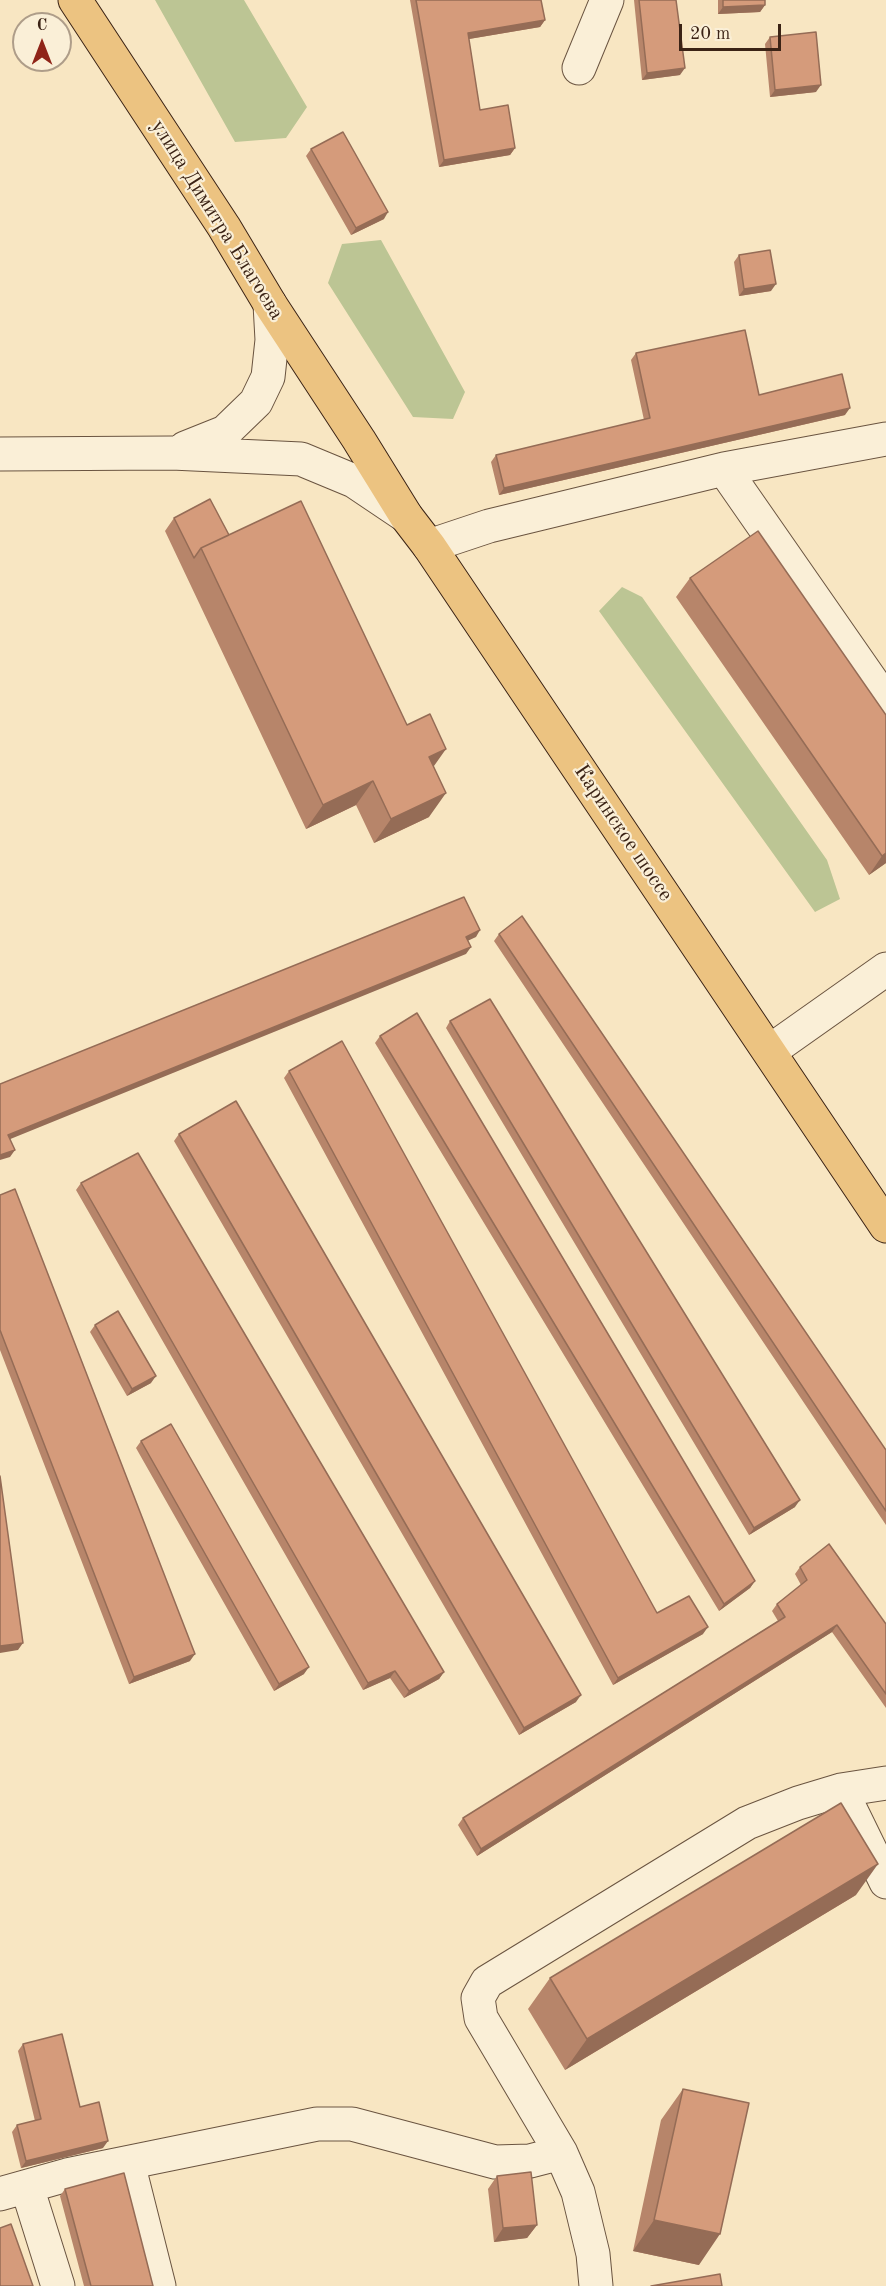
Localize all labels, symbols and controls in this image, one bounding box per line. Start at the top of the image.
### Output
north arrow [12,12,72,72]
scale bar [682,12,784,50]
text: С [37,18,47,34]
text: 20 m [690,25,730,43]
street label: улица Димитра Благоева [145,115,289,325]
street label: Каринское шоссе [568,760,678,906]

